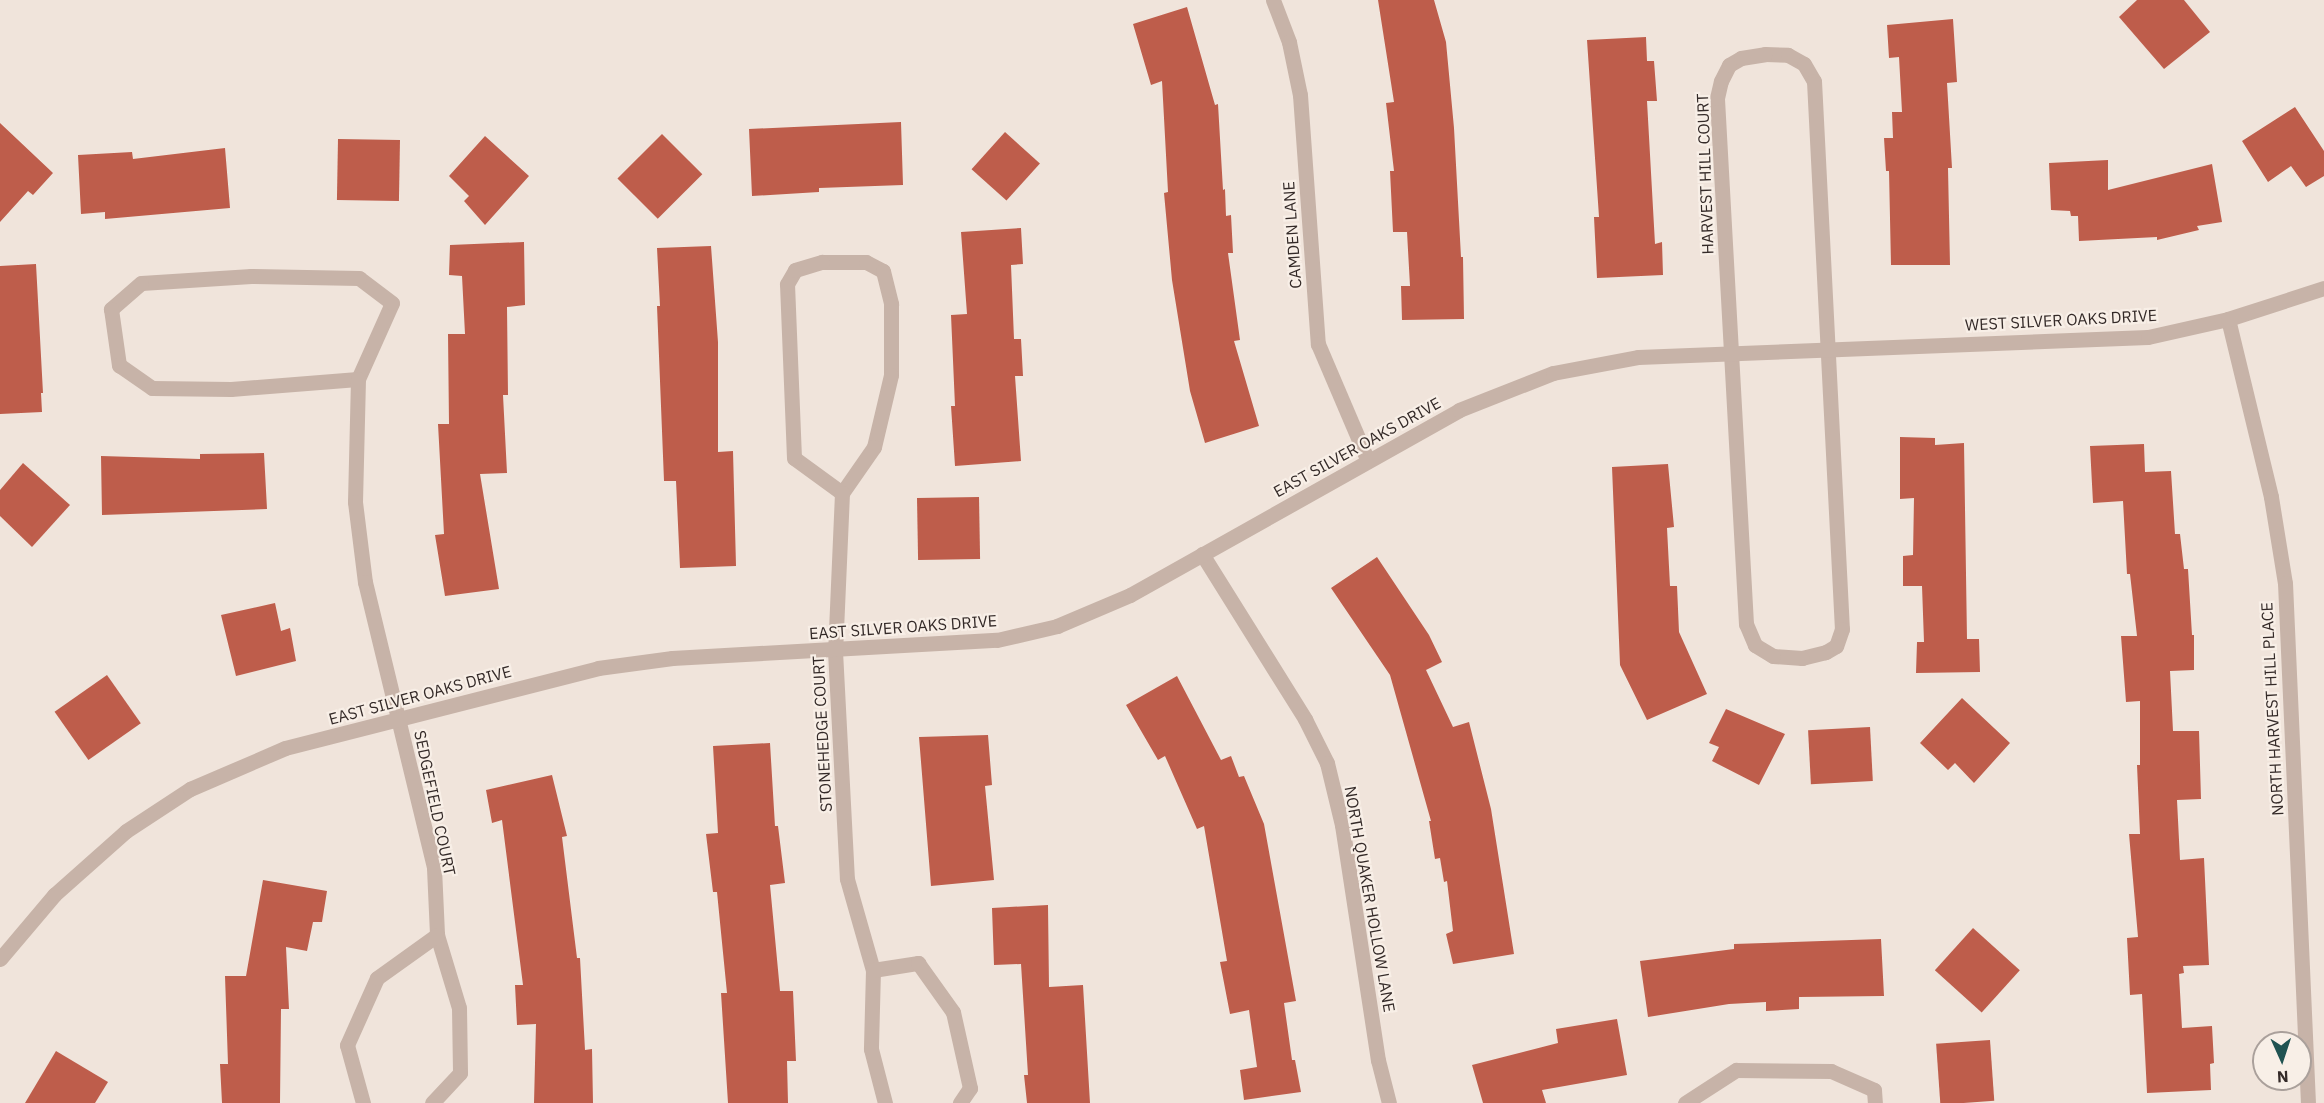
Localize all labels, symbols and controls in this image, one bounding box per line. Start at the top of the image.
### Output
street label: HARVEST HILL COURT [1693,93,1717,255]
street label: CAMDEN LANE [1279,181,1305,289]
street label: WEST SILVER OAKS DRIVE [1964,305,2158,335]
street label: EAST SILVER OAKS DRIVE [1270,393,1444,501]
street label: NORTH HARVEST HILL PLACE [2257,602,2287,816]
street label: EAST SILVER OAKS DRIVE [808,611,998,643]
street label: STONEHEDGE COURT [808,655,836,813]
street label: EAST SILVER OAKS DRIVE [327,661,513,729]
street label: SEDGEFIELD COURT [410,729,460,877]
street label: NORTH QUAKER HOLLOW LANE [1341,784,1399,1014]
north arrow [2252,1031,2312,1091]
text: N [2277,1067,2289,1087]

